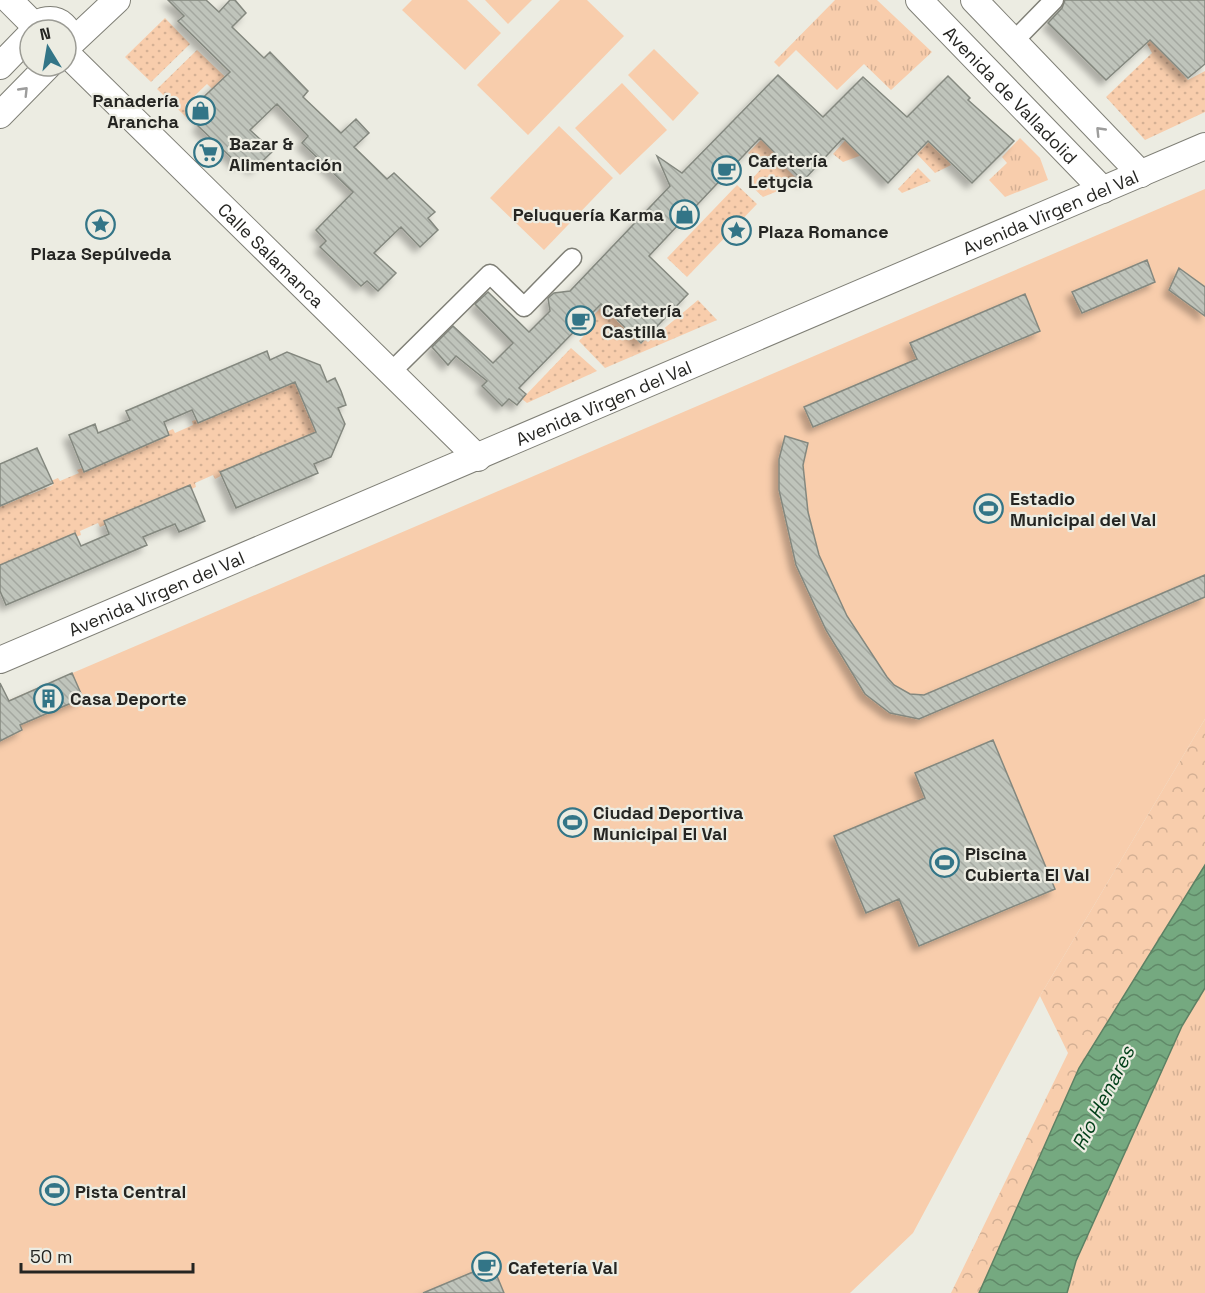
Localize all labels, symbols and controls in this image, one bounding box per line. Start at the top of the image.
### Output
north arrow [18,18,78,78]
street label: Avenida de Valladolid [939,21,1083,168]
text: N [38,22,53,45]
one-way arrow [17,87,28,97]
place label: Panadería Arancha [92,89,180,133]
shop icon: Panadería Arancha [184,94,216,126]
one-way arrow [1097,128,1108,139]
place label: Bazar & Alimentación [229,132,342,176]
supermarket icon: Bazar & Alimentación [192,137,224,169]
place label: Cafetería Letycia [748,149,828,193]
cafe icon: Cafetería Letycia [711,154,743,186]
street label: Avenida Virgen del Val [959,164,1142,260]
street label: Calle Salamanca [213,198,329,312]
shop icon: Peluquería Karma [669,198,701,230]
place label: Peluquería Karma [513,203,665,226]
place icon: Plaza Sepúlveda [85,208,117,240]
place icon: Plaza Romance [721,215,753,247]
place label: Plaza Romance [758,220,889,243]
place label: Plaza Sepúlveda [31,242,172,265]
place label: Cafetería Castilla [602,299,682,343]
cafe icon: Cafetería Castilla [565,304,597,336]
street label: Avenida Virgen del Val [512,355,695,450]
place label: Estadio Municipal del Val [1010,487,1156,531]
sports icon: Estadio Municipal del Val [973,492,1005,524]
street label: Avenida Virgen del Val [65,546,248,641]
building icon: Casa Deporte [33,682,65,714]
place label: Casa Deporte [70,687,187,710]
place label: Ciudad Deportiva Municipal El Val [593,801,744,845]
sports icon: Ciudad Deportiva Municipal El Val [556,806,588,838]
place label: Piscina Cubierta El Val [965,842,1090,886]
sports icon: Piscina Cubierta El Val [928,847,960,879]
water label: Río Henares [1066,1040,1141,1154]
sports icon: Pista Central [38,1175,70,1207]
place label: Pista Central [75,1180,186,1203]
scale bar [21,1236,194,1274]
text: 50 m [30,1245,72,1268]
cafe icon: Cafetería Val [471,1251,503,1283]
place label: Cafetería Val [508,1256,618,1279]

